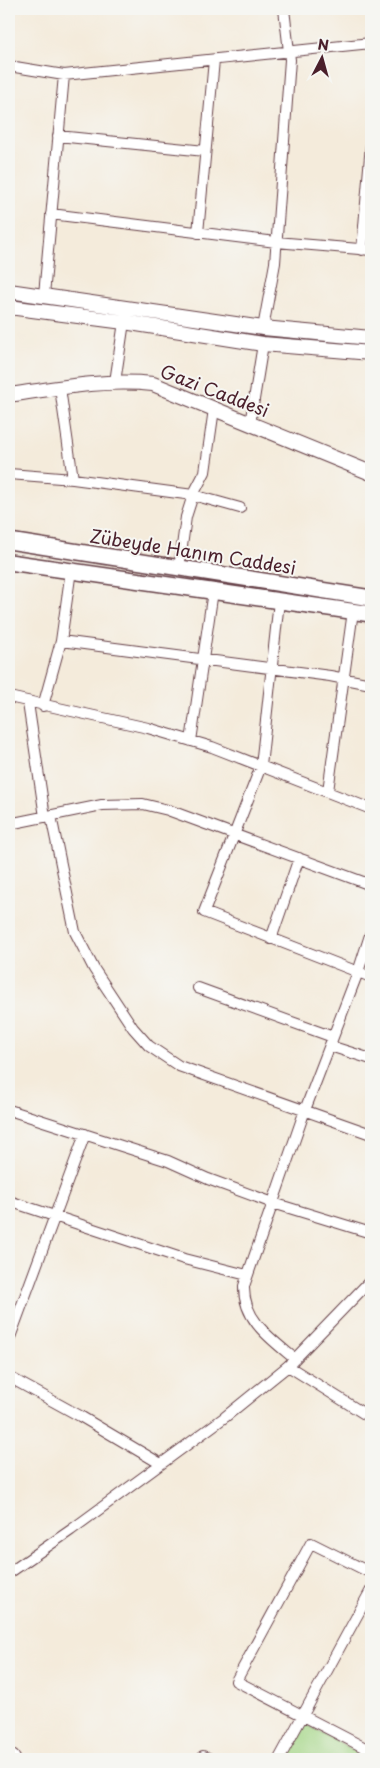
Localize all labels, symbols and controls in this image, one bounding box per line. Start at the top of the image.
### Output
north arrow [298,32,348,82]
text: N [317,34,330,56]
street label: Gazi Caddesi [157,357,273,423]
street label: Zübeyde Hanım Caddesi [88,521,298,581]

